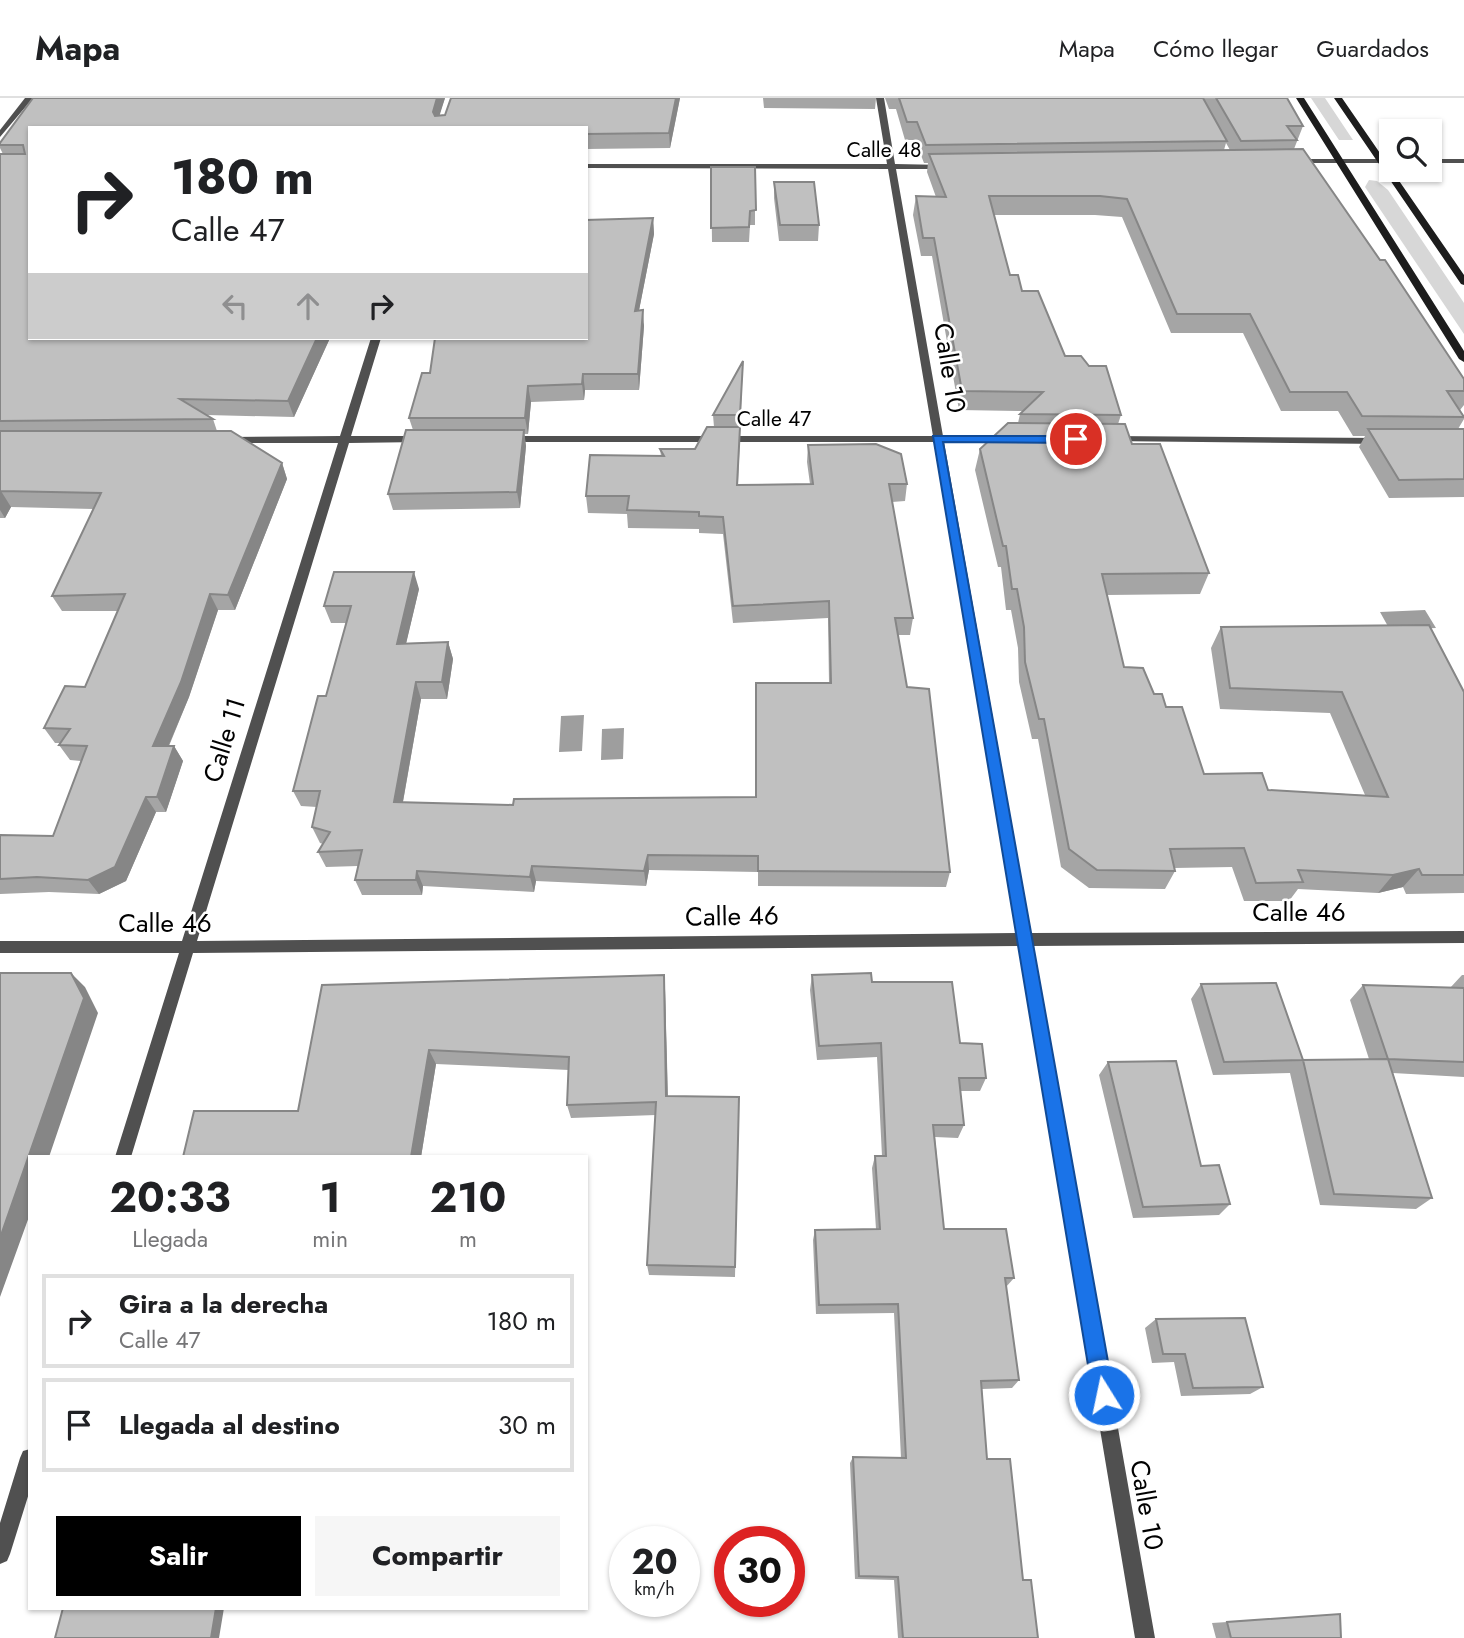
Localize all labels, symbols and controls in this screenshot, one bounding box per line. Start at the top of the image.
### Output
text: Mapa [35,25,120,72]
text: Mapa [1059,31,1115,66]
text: Cómo llegar [1153,31,1278,66]
text: Guardados [1316,31,1429,66]
map controls [1379,119,1442,182]
button: search [1379,119,1442,182]
street label: Calle 48 [847,135,921,165]
text: 180 m [171,142,314,212]
icon: right [56,154,147,245]
text: Calle 47 [171,207,285,253]
icon: left [216,287,254,325]
icon: ahead [289,287,327,325]
icon: right [362,287,400,325]
street label: Calle 10 [924,320,976,416]
street label: Calle 47 [737,404,811,434]
pin [1046,409,1106,469]
icon: arrive [1057,420,1095,458]
street label: Calle 11 [193,693,255,787]
street label: Calle 46 [1252,893,1346,931]
street label: Calle 46 [685,896,779,936]
street label: Calle 46 [118,904,212,942]
text: 20:33 [110,1167,231,1228]
text: 1 [319,1167,341,1228]
text: 210 [430,1167,506,1228]
text: Llegada [132,1222,208,1256]
text: min [312,1222,348,1256]
text: m [459,1222,477,1256]
text: Gira a la derecha [119,1285,328,1323]
icon: right [60,1302,98,1340]
text: 180 m [486,1302,556,1340]
text: Calle 47 [119,1323,201,1357]
position arrow [1067,1358,1141,1432]
icon: arrive [60,1406,98,1444]
text: Llegada al destino [119,1406,340,1444]
text: 30 m [498,1406,556,1444]
street label: Calle 10 [1120,1457,1174,1553]
button: Salir [56,1516,301,1596]
button: Compartir [315,1516,560,1596]
speed limit sign: 30 [714,1526,805,1617]
text: 20 [631,1537,678,1587]
text: km/h [634,1576,675,1602]

